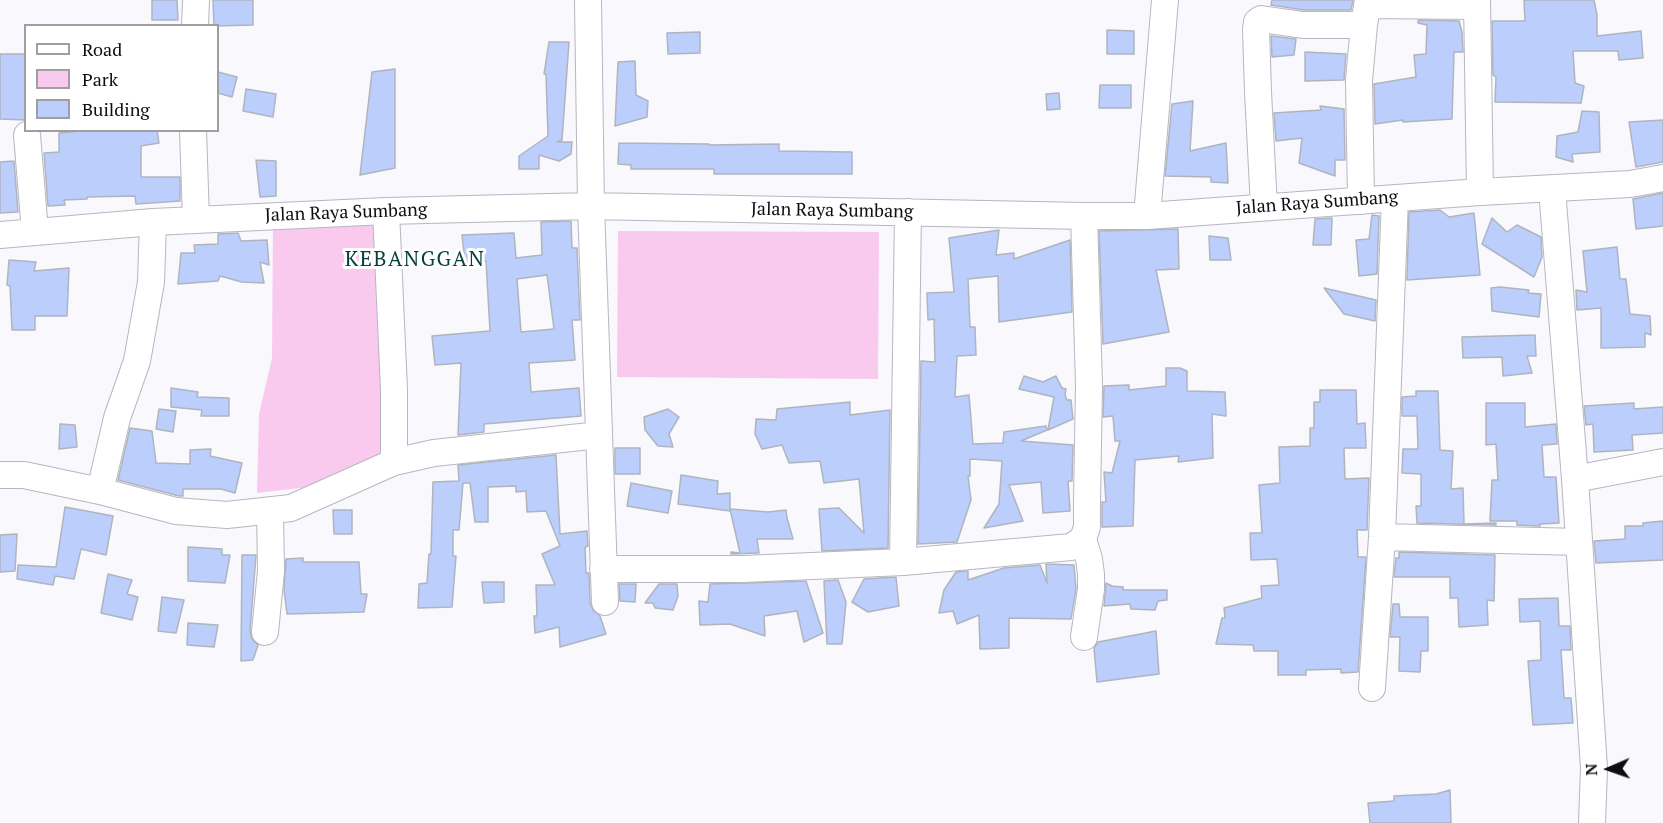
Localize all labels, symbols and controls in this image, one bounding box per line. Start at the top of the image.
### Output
legend [24,24,219,132]
text: Road [82,37,122,61]
text: Park [82,67,118,91]
text: Building [82,97,150,121]
street label: Jalan Raya Sumbang [1235,187,1399,219]
street label: Jalan Raya Sumbang [264,199,428,227]
street label: Jalan Raya Sumbang [751,199,913,223]
district label: KEBANGGAN [345,247,485,273]
north arrow [1579,739,1639,799]
text: N [1580,763,1602,776]

